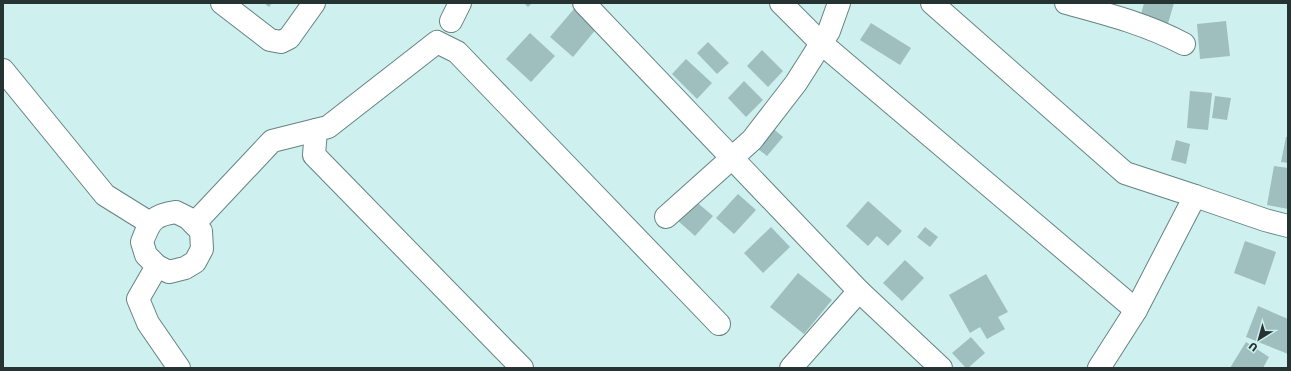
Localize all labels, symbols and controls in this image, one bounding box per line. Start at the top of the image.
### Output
north arrow [1239,319,1279,359]
text: U [1246,339,1260,354]

